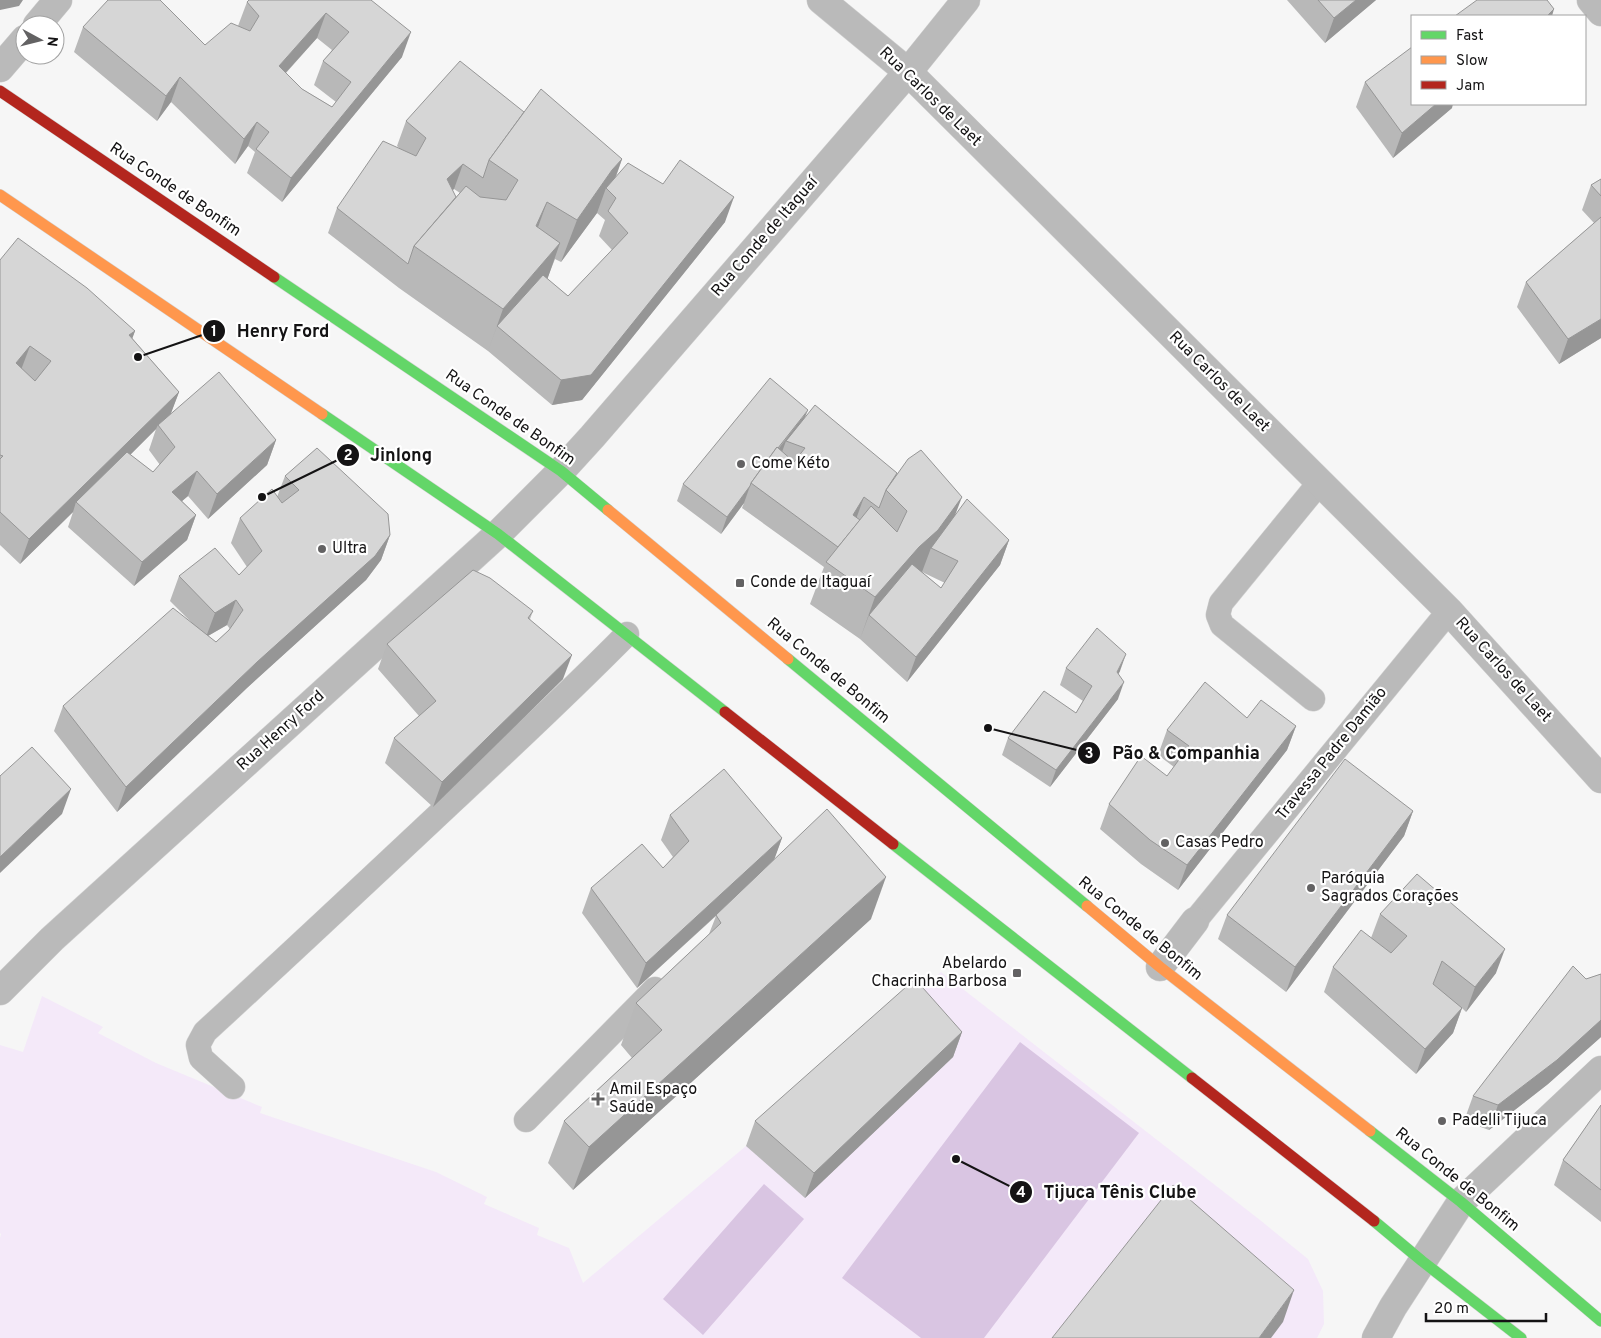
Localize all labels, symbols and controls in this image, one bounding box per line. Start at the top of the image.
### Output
north arrow [15,15,65,65]
legend [1411,15,1586,105]
text: Fast [1456,27,1484,46]
text: N [42,35,60,47]
street label: Rua Carlos de Laet [875,43,985,151]
text: Slow [1456,52,1488,71]
text: Jam [1456,77,1485,96]
street label: Rua Conde de Bonfim [105,139,245,241]
street label: Rua Conde de Itaguaí [707,171,824,301]
callout: Henry Ford [201,314,339,347]
text: Henry Ford [237,321,329,344]
text: 1 [211,323,217,342]
street label: Rua Carlos de Laet [1164,327,1274,437]
street label: Rua Conde de Bonfim [441,366,579,470]
callout: Jinlong [335,438,443,471]
text: Jinlong [370,445,432,468]
text: 2 [343,447,353,466]
place label: Come Kéto [751,454,830,474]
marker: Come Kéto [735,458,747,470]
place label: Ultra [332,539,367,559]
marker: Ultra [316,543,328,555]
place label: Conde de Itaguaí [750,573,873,593]
marker: Conde de Itaguaí [734,577,746,589]
street label: Rua Carlos de Laet [1451,613,1555,727]
street label: Rua Conde de Bonfim [762,614,894,728]
street label: Travessa Padre Damião [1272,683,1392,825]
street label: Rua Henry Ford [233,686,329,776]
callout: Pão & Companhia [1077,737,1269,770]
text: Pão & Companhia [1112,743,1260,766]
text: 3 [1085,745,1094,764]
place label: Casas Pedro [1175,833,1264,853]
marker: Casas Pedro [1159,837,1171,849]
place label: Paróquia Sagrados Corações [1321,869,1459,907]
street label: Rua Conde de Bonfim [1074,873,1206,985]
marker: Paróquia Sagrados Corações [1305,882,1317,894]
place label: Abelardo Chacrinha Barbosa [871,954,1007,992]
marker: Abelardo Chacrinha Barbosa [1011,967,1023,979]
place label: Amil Espaço Saúde [609,1080,697,1118]
marker: Amil Espaço Saúde [591,1092,605,1106]
place label: Padelli Tijuca [1452,1111,1547,1131]
marker: Padelli Tijuca [1436,1115,1448,1127]
street label: Rua Conde de Bonfim [1391,1124,1523,1236]
callout: Tijuca Tênis Clube [1009,1175,1207,1208]
text: Tijuca Tênis Clube [1043,1182,1197,1205]
text: 4 [1016,1184,1026,1203]
scale bar [1426,1290,1546,1322]
text: 20 m [1434,1300,1469,1319]

